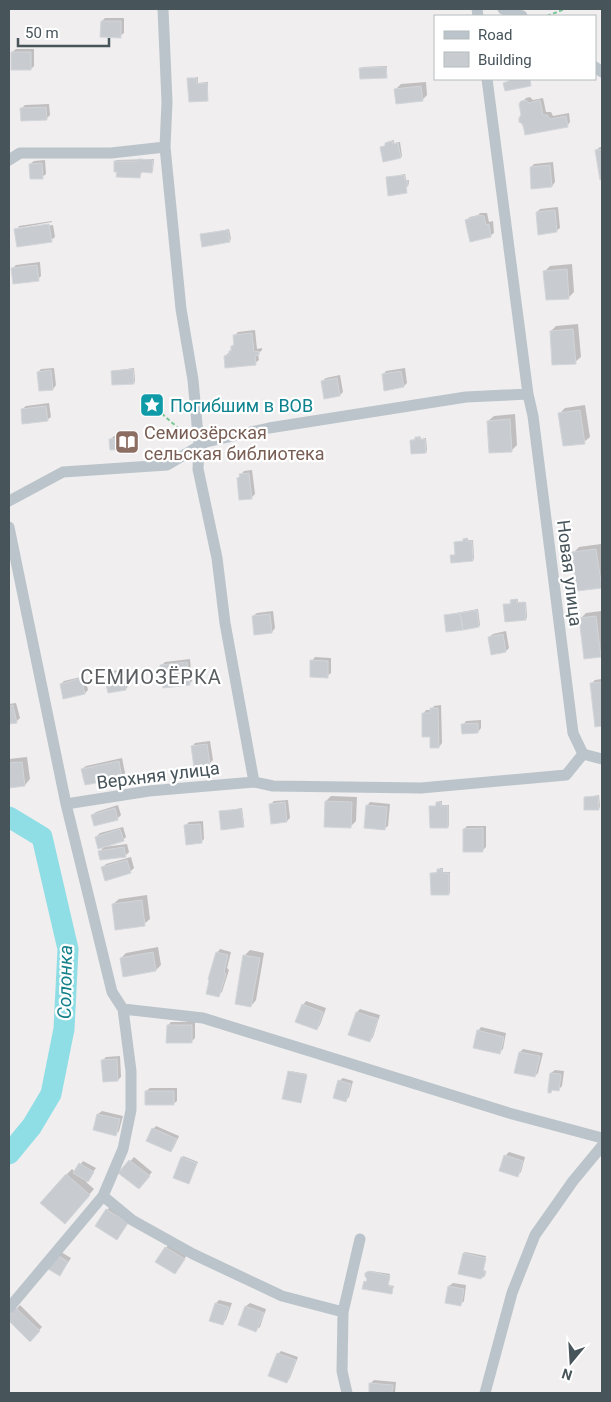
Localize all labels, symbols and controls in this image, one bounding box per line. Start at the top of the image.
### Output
scale bar [18,15,109,47]
legend [434,15,596,80]
text: 50 m [25,24,59,42]
text: Road [478,26,512,44]
text: Building [478,51,532,69]
place icon: Погибшим в ВОВ [139,392,165,418]
place label: Погибшим в ВОВ [170,395,313,416]
place label: Семиозёрская сельская библиотека [144,422,324,464]
library icon: Семиозёрская сельская библиотека [114,429,140,455]
street label: Новая улица [553,519,587,627]
district label: СЕМИОЗЁРКА [80,665,222,689]
street label: Верхняя улица [95,757,221,793]
water label: Солонка [53,945,77,1019]
north arrow [546,1337,596,1387]
text: N [560,1365,574,1384]

